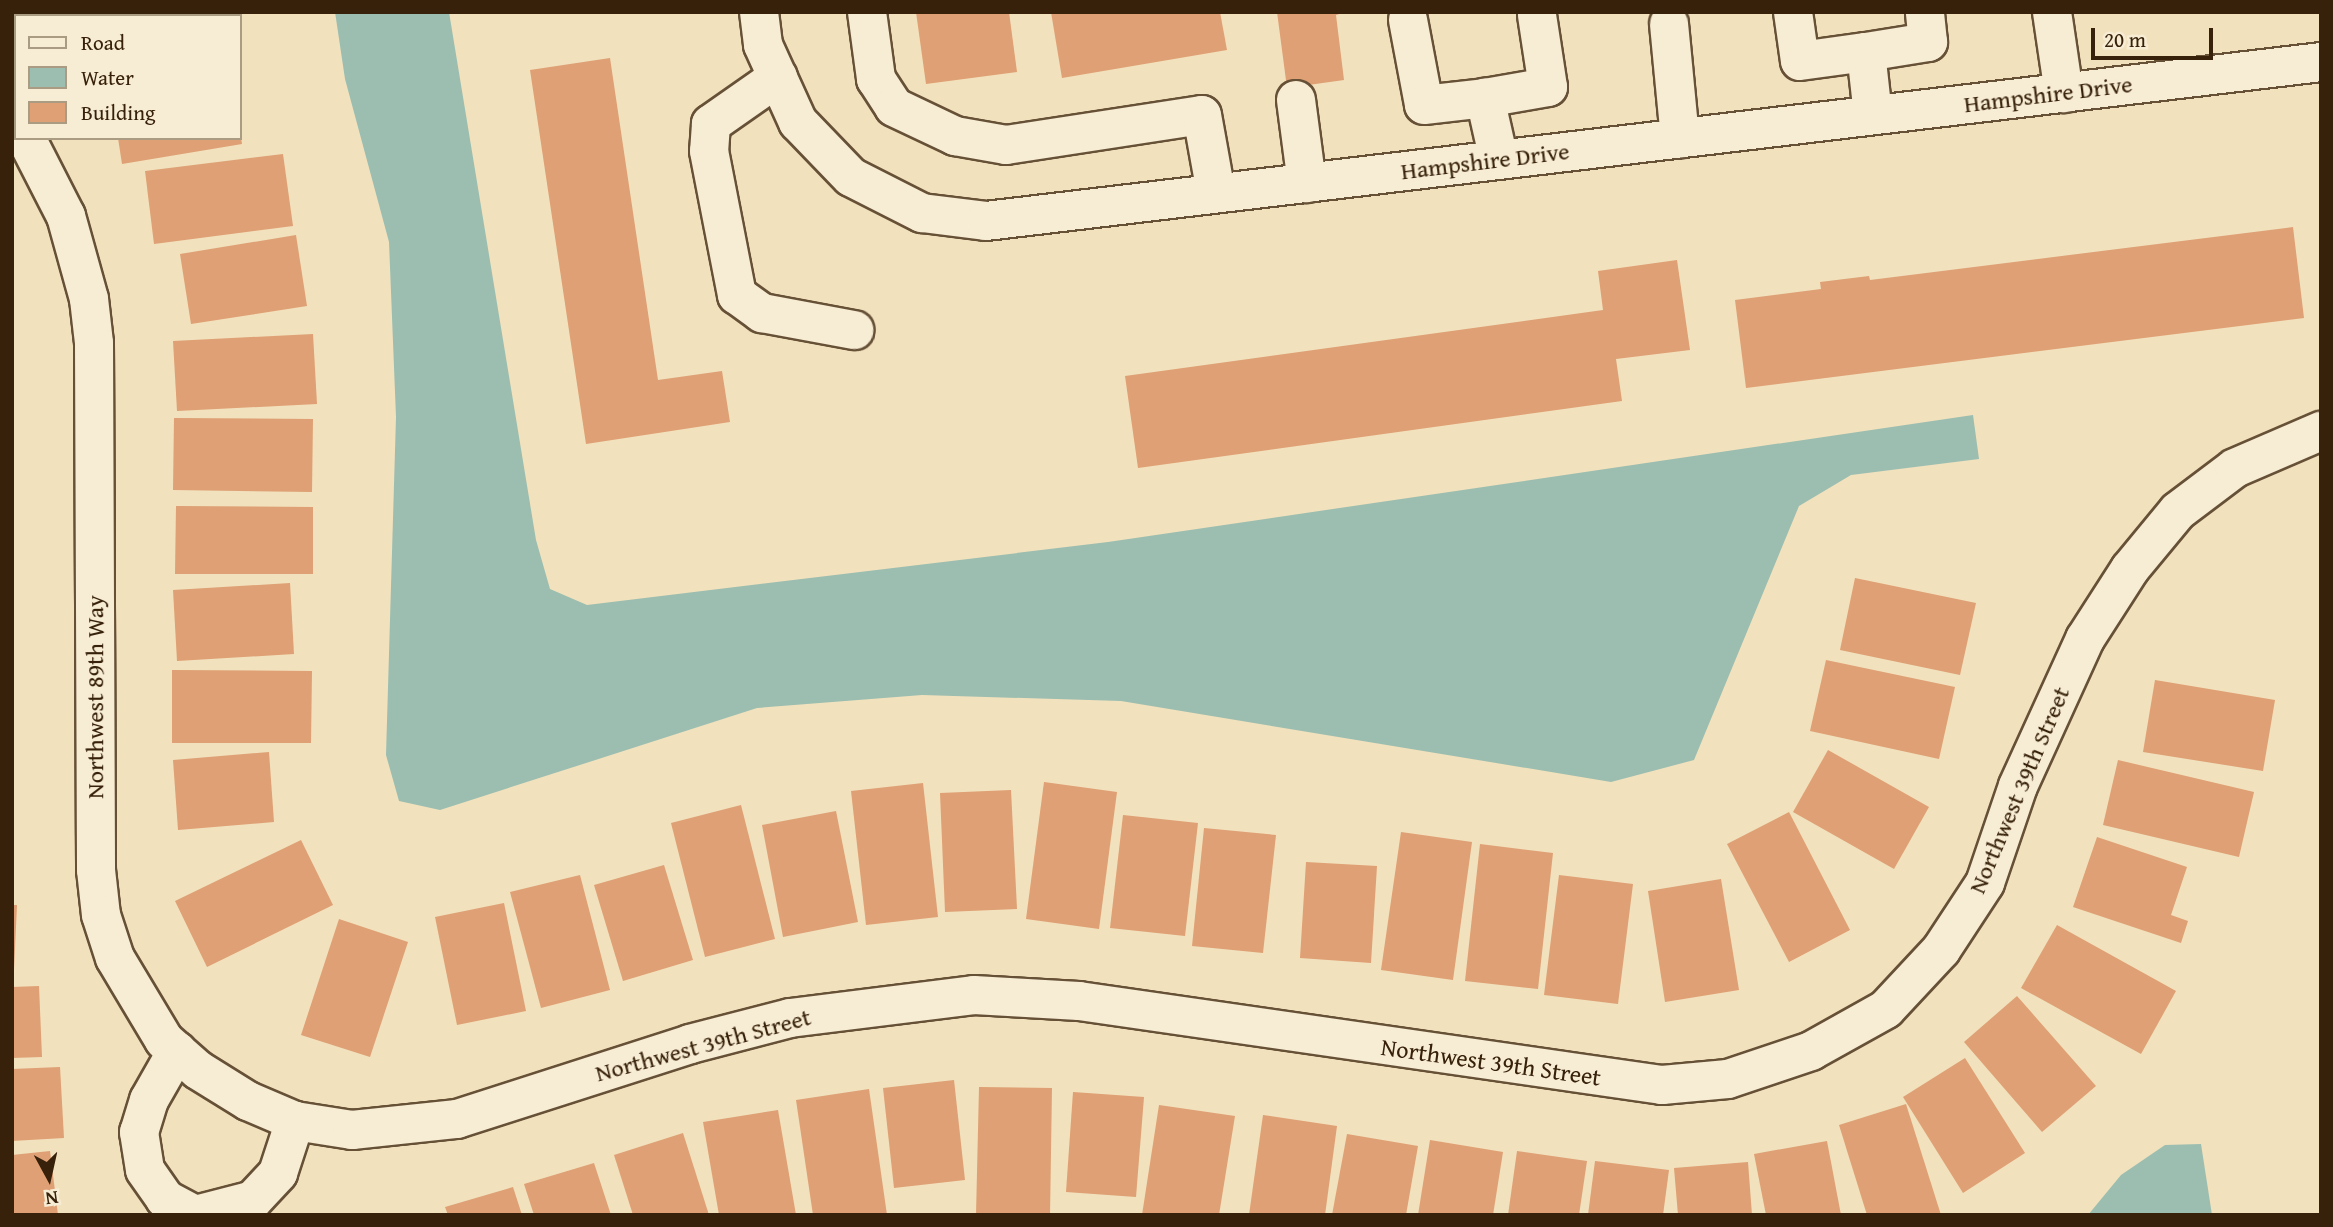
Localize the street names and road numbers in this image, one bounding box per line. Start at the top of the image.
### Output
street label: Hampshire Drive [1962,69,2134,119]
street label: Hampshire Drive [1399,136,1571,186]
street label: Northwest 89th Way [81,595,109,799]
street label: Northwest 39th Street [1962,682,2076,898]
street label: Northwest 39th Street [592,1002,814,1088]
street label: Northwest 39th Street [1379,1032,1603,1092]

